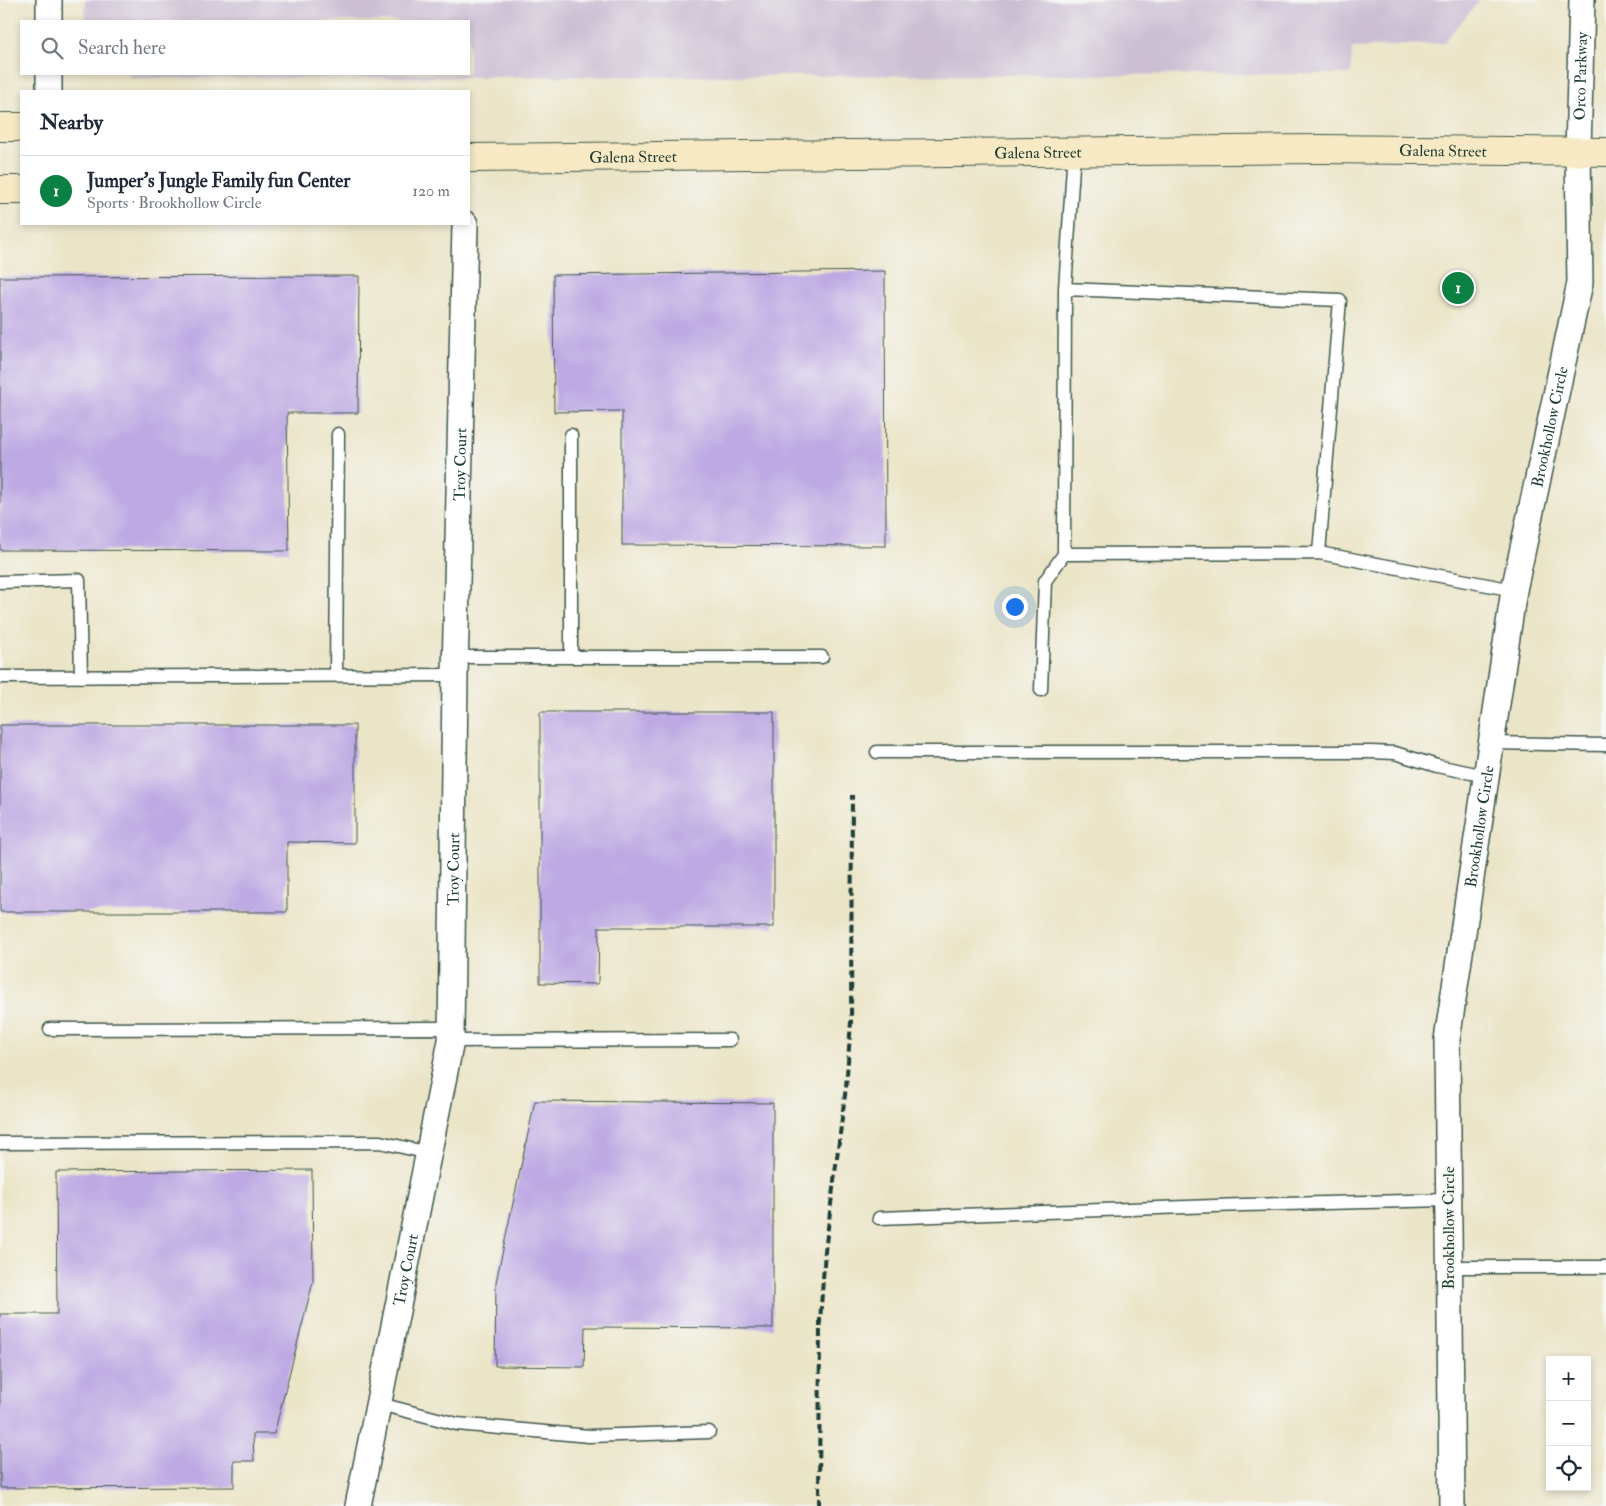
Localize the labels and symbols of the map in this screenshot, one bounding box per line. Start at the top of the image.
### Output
street label: Orco Parkway [1570,31,1592,121]
street label: Galena Street [1399,141,1487,162]
street label: Galena Street [994,143,1082,163]
street label: Galena Street [589,147,677,168]
pin: 1 [1442,269,1474,307]
street label: Brookhollow Circle [1527,364,1573,489]
street label: Troy Court [450,428,471,501]
your location [1002,594,1028,620]
street label: Brookhollow Circle [1461,764,1499,889]
street label: Troy Court [443,833,464,906]
street label: Brookhollow Circle [1439,1166,1459,1290]
street label: Troy Court [389,1232,423,1308]

